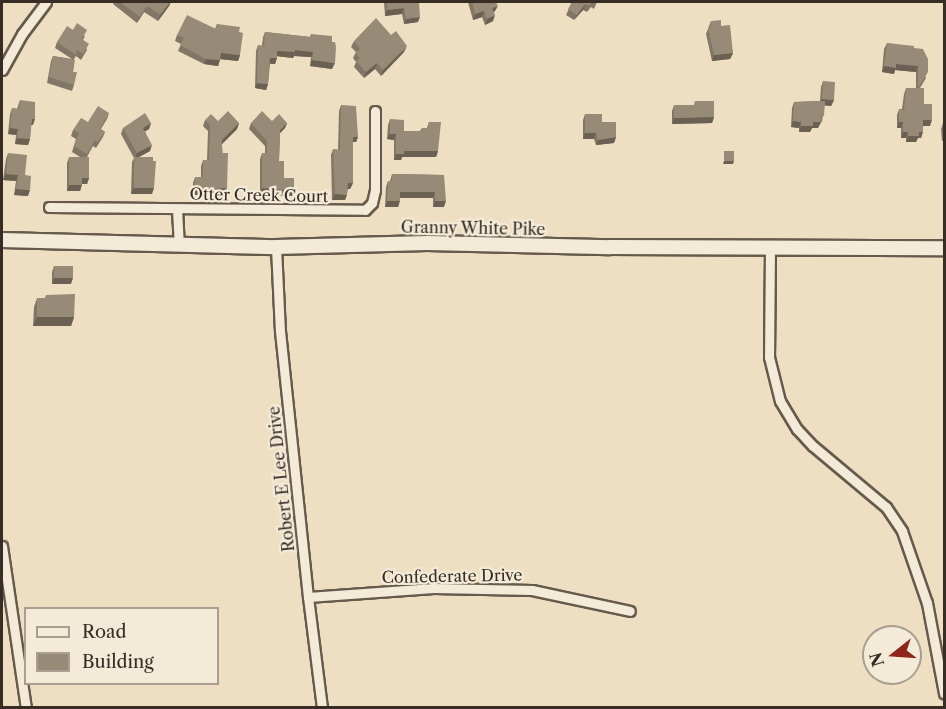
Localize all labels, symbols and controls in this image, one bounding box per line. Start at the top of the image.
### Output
street label: Otter Creek Court [189,184,329,206]
street label: Granny White Pike [400,217,546,239]
street label: Robert E Lee Drive [264,405,298,553]
street label: Confederate Drive [381,565,523,587]
legend [24,607,219,685]
text: Road [82,621,127,643]
north arrow [862,625,922,685]
text: N [865,650,888,669]
text: Building [82,651,154,673]

